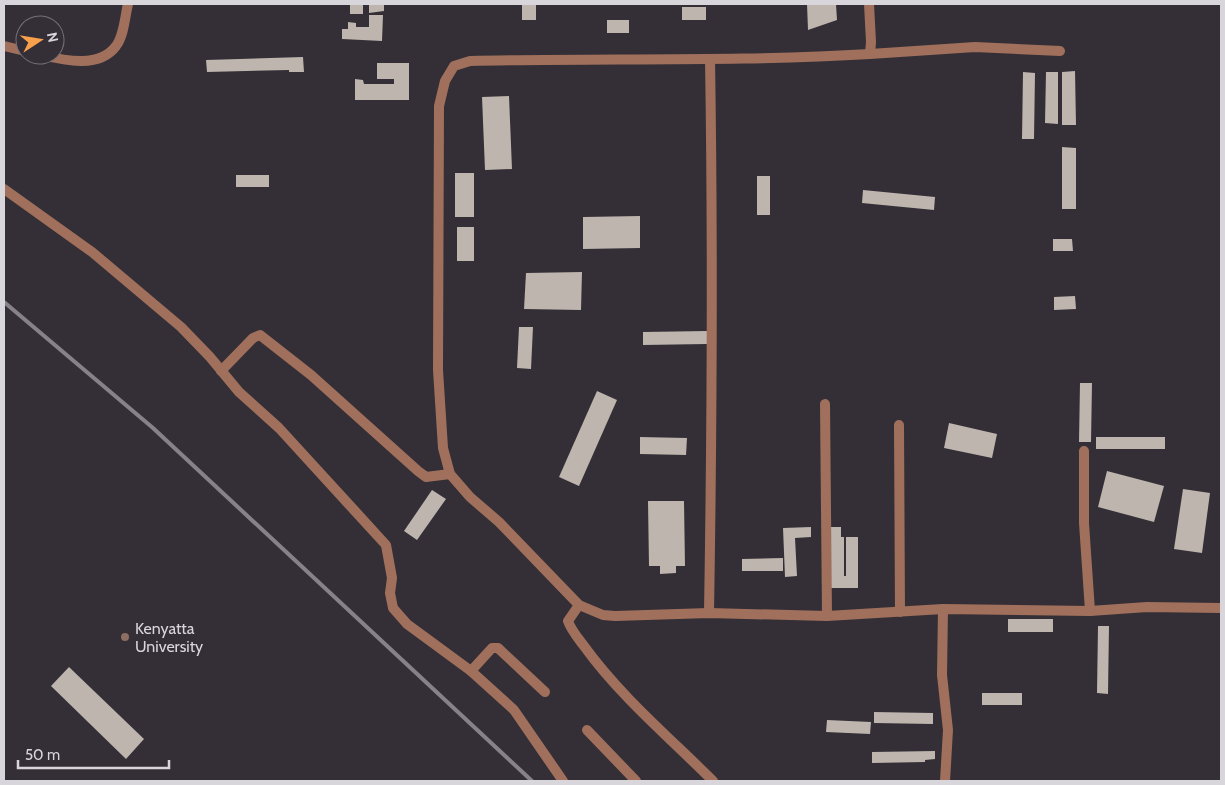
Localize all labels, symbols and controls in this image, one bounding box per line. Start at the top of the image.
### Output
north arrow [15,15,65,65]
text: N [43,31,63,44]
place label: Kenyatta University [135,619,203,656]
marker: Kenyatta University [119,631,131,643]
scale bar [18,738,169,770]
text: 50 m [25,746,60,764]

